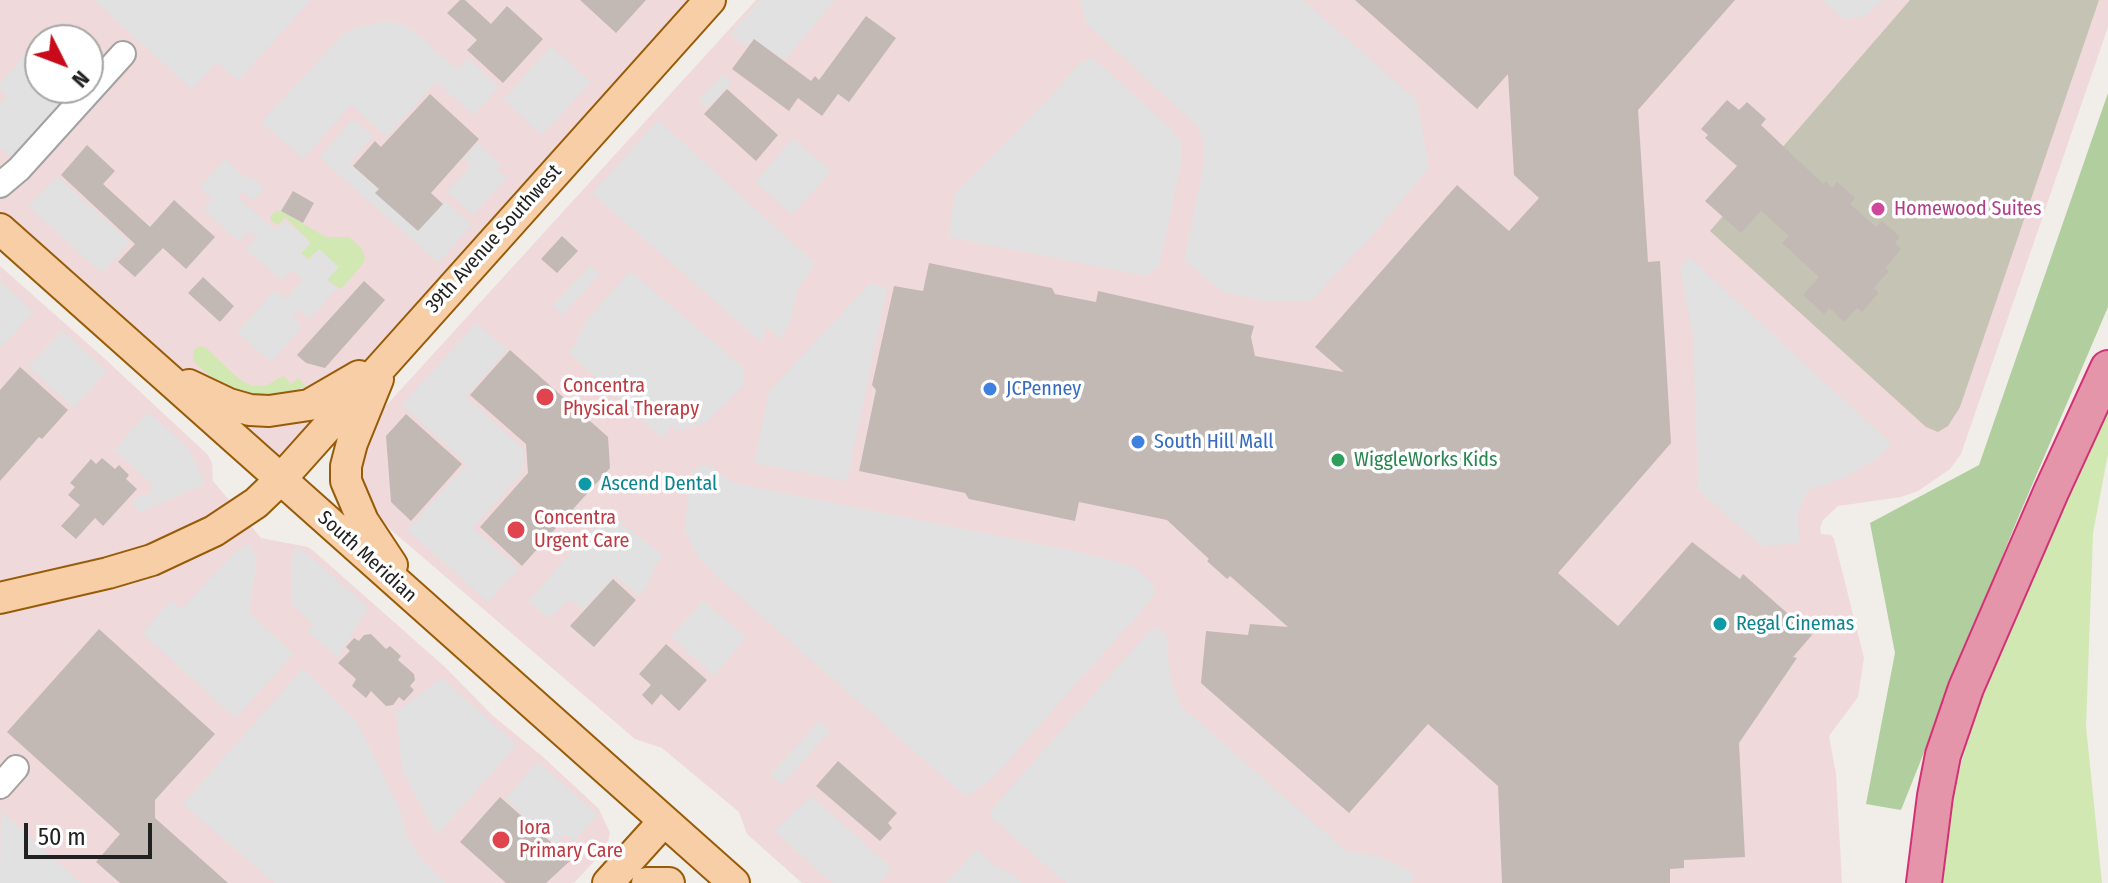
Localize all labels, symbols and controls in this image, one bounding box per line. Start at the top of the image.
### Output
north arrow [24,24,104,104]
text: N [66,65,95,93]
street label: 39th Avenue Southwest [421,160,567,318]
place label: Homewood Suites [1894,197,2042,221]
marker: Homewood Suites [1869,200,1887,218]
place label: Concentra Physical Therapy [563,374,699,421]
place label: JCPenney [1006,377,1081,401]
marker: JCPenney [981,380,999,398]
marker: Concentra Physical Therapy [534,386,556,408]
place label: South Hill Mall [1154,430,1273,454]
marker: South Hill Mall [1129,433,1147,451]
place label: WiggleWorks Kids [1354,448,1497,472]
marker: WiggleWorks Kids [1329,451,1347,469]
place label: Ascend Dental [601,472,717,496]
marker: Ascend Dental [576,475,594,493]
street label: South Meridian [313,506,421,608]
place label: Concentra Urgent Care [534,506,629,553]
marker: Concentra Urgent Care [505,519,527,541]
place label: Regal Cinemas [1736,612,1854,636]
marker: Regal Cinemas [1711,615,1729,633]
scale bar [28,807,156,857]
place label: Iora Primary Care [519,816,623,863]
text: 50 m [38,823,86,851]
marker: Iora Primary Care [490,829,512,851]

